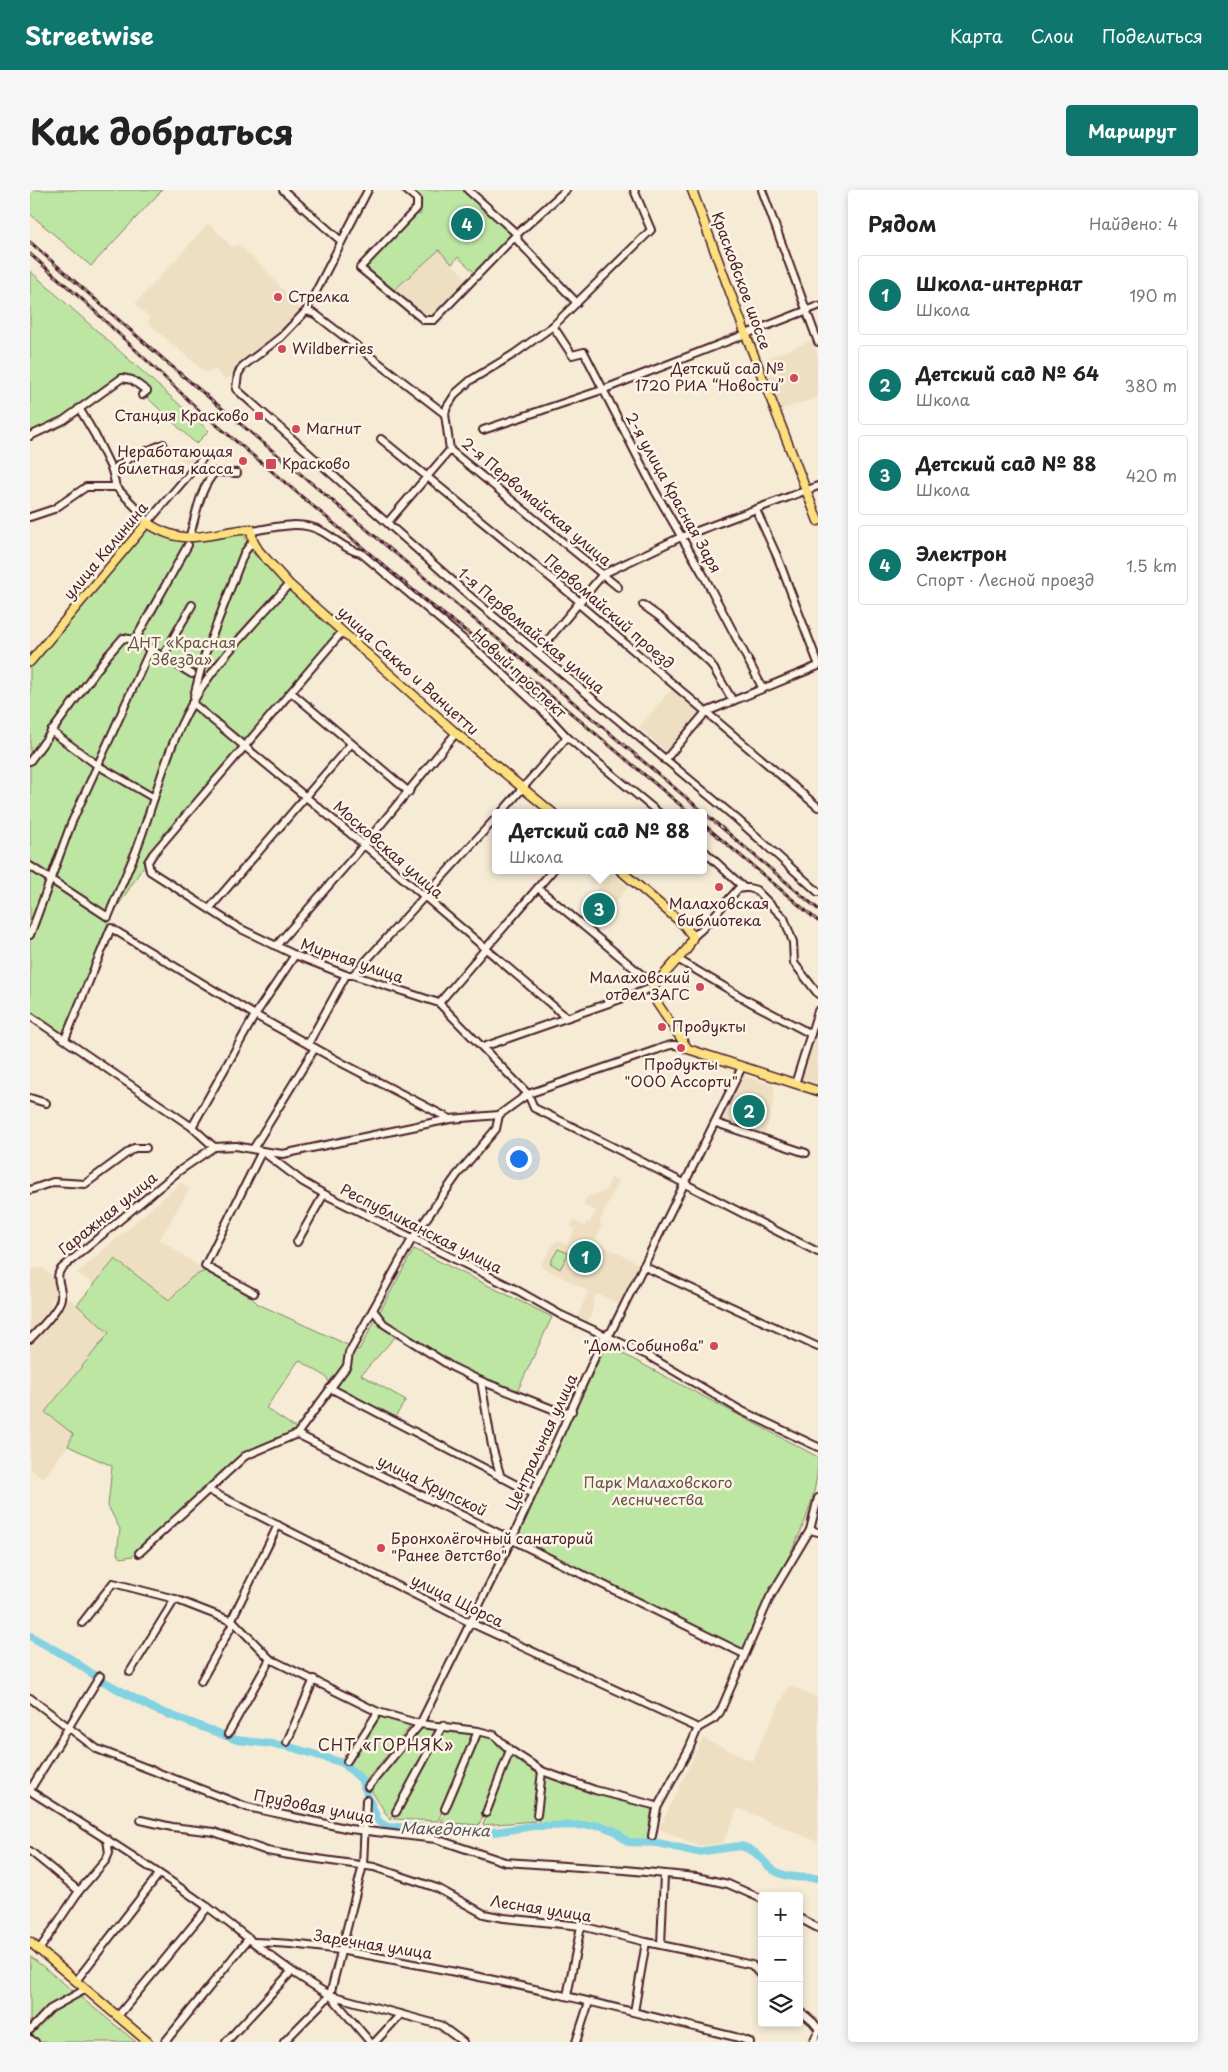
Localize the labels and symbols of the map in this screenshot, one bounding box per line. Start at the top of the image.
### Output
pin: 4 [451,205,483,243]
street label: Красковское шоссе [707,208,778,353]
place label: Стрелка [288,284,350,307]
marker: Стрелка [272,291,284,303]
place label: Wildberries [292,336,374,359]
marker: Wildberries [276,343,288,355]
place label: Детский сад № 1720 РИА “Новости” [635,356,784,396]
marker: Детский сад № 1720 РИА “Новости” [788,372,800,384]
place label: Станция Красково [114,403,249,426]
street label: 2-я улица Красная Заря [621,408,728,577]
marker: Станция Красково [253,410,265,422]
place label: Магнит [306,416,361,439]
marker: Магнит [290,423,302,435]
street label: 2-я Первомайская улица [457,431,617,571]
place label: Неработающая билетная касса [117,439,234,479]
place label: Красково [282,451,350,474]
marker: Неработающая билетная касса [237,455,249,467]
marker: Красково [264,457,278,471]
street label: улица Калинина [57,496,153,604]
street label: Первомайский проезд [540,548,680,674]
street label: 1-я Первомайская улица [453,561,611,699]
street label: улица Сакко и Ванцетти [333,600,485,740]
street label: Новый проспект [468,623,573,723]
park label: ДНТ «Красная Звезда» [127,630,236,670]
street label: Московская улица [329,794,450,904]
marker: Малаховская библиотека [713,881,725,893]
pin: 3 [583,890,615,928]
place label: Малаховская библиотека [669,891,769,931]
street label: Мирная улица [298,931,408,988]
place label: Малаховский отдел ЗАГС [589,965,690,1005]
marker: Малаховский отдел ЗАГС [694,981,706,993]
place label: Продукты [672,1014,746,1037]
marker: Продукты [656,1021,668,1033]
marker: Продукты "ООО Ассорти" [675,1042,687,1054]
place label: Продукты "ООО Ассорти" [624,1052,738,1092]
pin: 2 [733,1092,765,1130]
your location [506,1146,532,1172]
street label: Гаражная улица [53,1165,162,1260]
street label: Республиканская улица [337,1177,507,1279]
pin: 1 [569,1238,601,1276]
place label: "Дом Собинова" [583,1333,704,1356]
marker: "Дом Собинова" [708,1340,720,1352]
street label: Центральная улица [499,1369,583,1513]
street label: улица Крупской [374,1448,491,1521]
park label: Парк Малаховского лесничества [584,1470,732,1510]
place label: Бронхолёгочный санаторий "Ранее детство" [391,1526,593,1566]
marker: Бронхолёгочный санаторий "Ранее детство" [375,1542,387,1554]
street label: улица Щорса [408,1567,508,1632]
district label: СНТ «ГОРНЯК» [318,1732,454,1756]
street label: Прудовая улица [252,1783,377,1829]
water label: Македонка [400,1814,491,1842]
street label: Лесная улица [489,1888,594,1927]
street label: Заречная улица [312,1923,435,1964]

